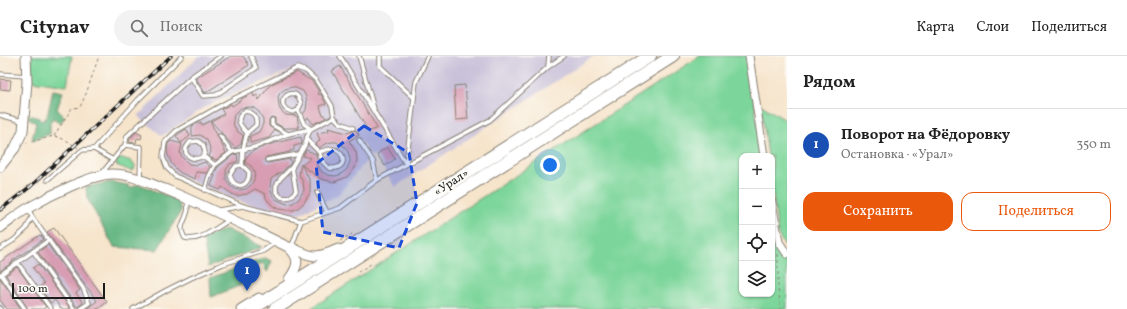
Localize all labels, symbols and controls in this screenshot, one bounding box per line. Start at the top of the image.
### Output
search box [114,10,394,46]
text: Citynav [20,15,90,41]
icon: search [128,17,150,39]
text: Поиск [160,17,203,38]
text: Карта [916,18,954,37]
text: Слои [976,18,1009,37]
text: Поделиться [1031,18,1107,37]
text: Рядом [803,71,856,94]
text: Поворот на Фёдоровку [841,125,1010,146]
text: 1 [813,136,819,154]
text: 350 m [1076,136,1111,154]
text: Остановка · «Урал» [841,146,954,164]
map controls [739,153,775,297]
button: + [739,153,775,189]
your location [540,155,560,175]
street label: «Урал» [431,166,472,200]
button: − [739,189,775,225]
button: Сохранить [803,192,953,231]
button: Поделиться [961,192,1111,231]
button: locate [739,225,775,261]
pin: 1 [234,258,260,291]
button: layers [739,261,775,297]
scale bar [12,281,105,300]
text: 100 m [18,282,48,297]

